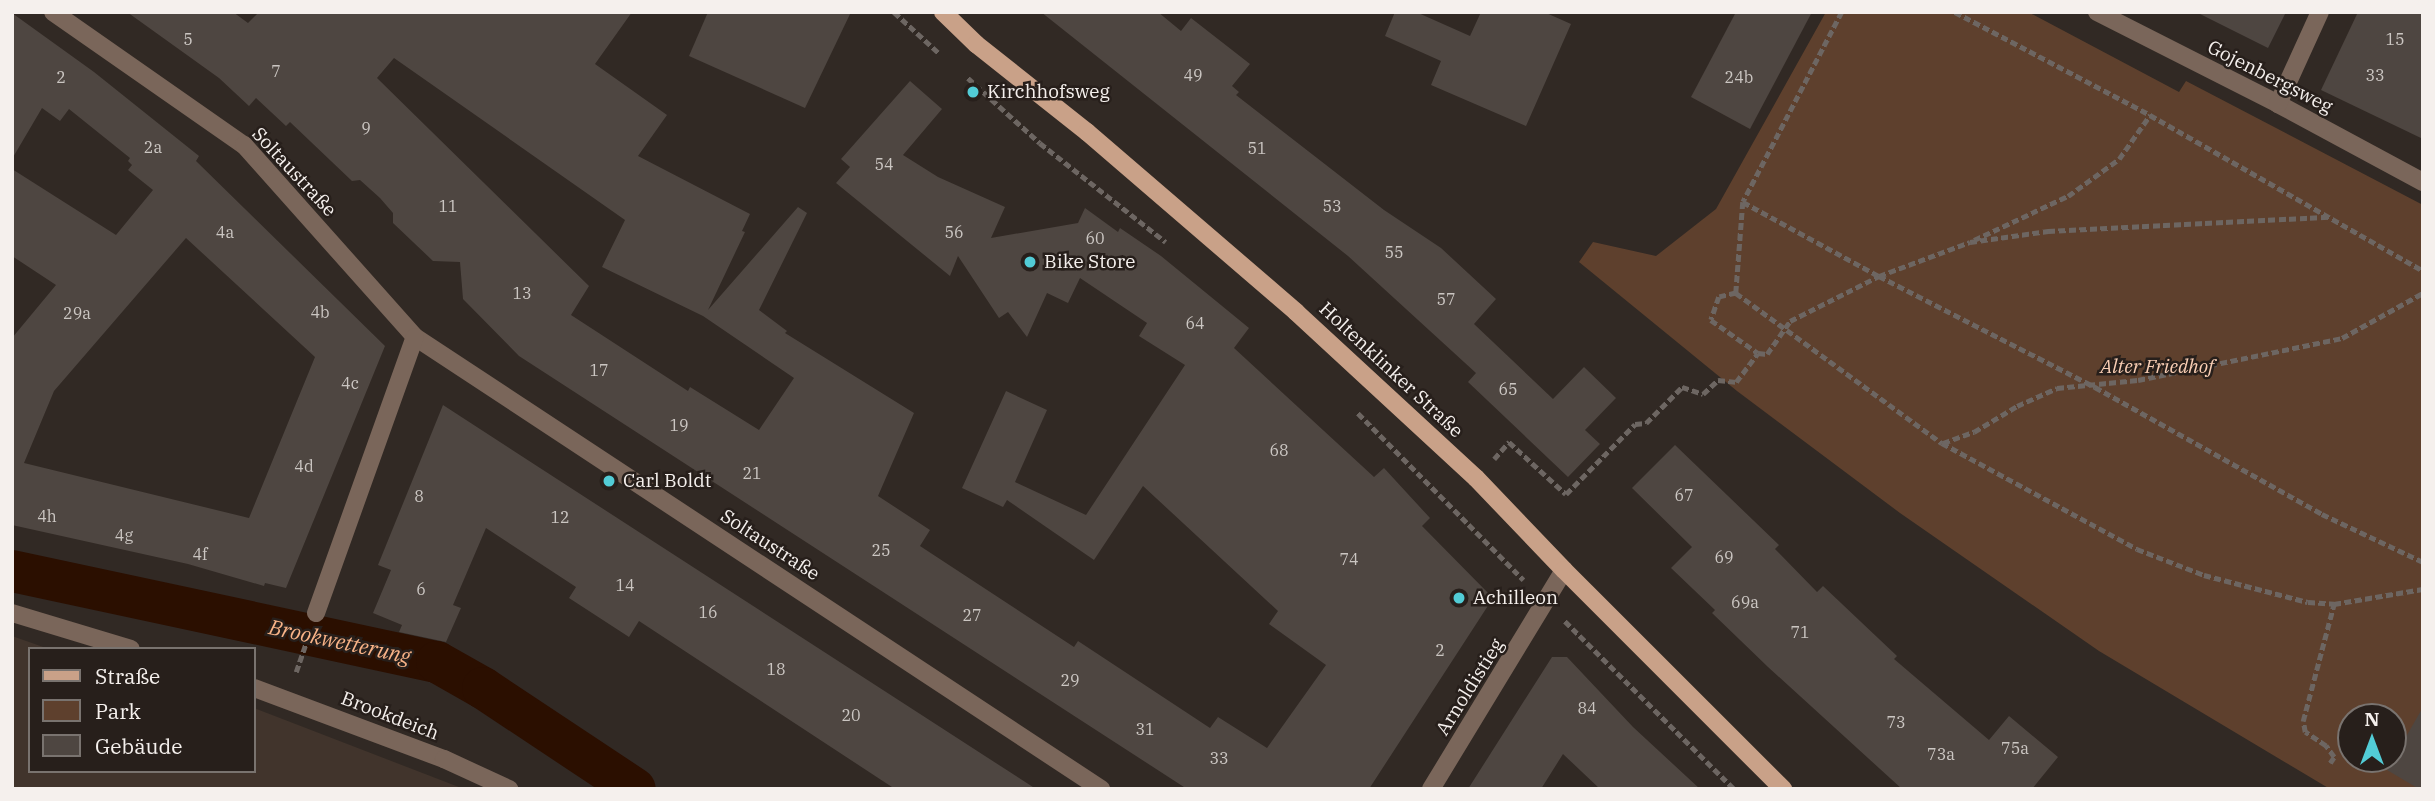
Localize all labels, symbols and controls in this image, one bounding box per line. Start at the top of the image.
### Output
house number: 5 [183,29,193,49]
house number: 15 [2385,29,2405,49]
street label: Gojenbergsweg [2204,36,2336,118]
house number: 7 [271,61,281,81]
house number: 49 [1183,65,1203,85]
house number: 33 [2365,65,2385,85]
house number: 2 [56,67,66,87]
house number: 24b [1725,67,1753,87]
place label: Kirchhofsweg [987,81,1110,103]
marker: Kirchhofsweg [965,84,981,100]
house number: 9 [361,118,371,138]
street label: Soltaustraße [247,123,341,221]
house number: 2a [144,137,162,157]
house number: 51 [1247,138,1267,158]
house number: 54 [874,154,894,174]
house number: 11 [438,196,458,216]
house number: 53 [1322,196,1342,216]
house number: 4a [216,222,234,242]
house number: 56 [944,222,964,242]
house number: 60 [1085,228,1105,248]
house number: 55 [1384,242,1404,262]
place label: Bike Store [1044,251,1135,273]
marker: Bike Store [1022,254,1038,270]
house number: 13 [512,283,532,303]
house number: 57 [1436,289,1456,309]
street label: Holtenklinker Straße [1314,297,1468,443]
house number: 4b [310,302,330,322]
house number: 29a [63,303,91,323]
house number: 64 [1185,313,1205,333]
park label: Alter Friedhof [2100,356,2214,378]
house number: 17 [589,360,609,380]
house number: 4c [341,373,359,393]
house number: 65 [1498,379,1518,399]
house number: 19 [669,415,689,435]
house number: 68 [1269,440,1289,460]
house number: 4d [294,456,314,476]
house number: 21 [742,463,762,483]
place label: Carl Boldt [623,470,711,492]
marker: Carl Boldt [601,473,617,489]
house number: 67 [1674,485,1694,505]
house number: 8 [414,486,424,506]
street label: Soltaustraße [716,505,824,585]
house number: 4h [37,506,57,526]
house number: 12 [550,507,570,527]
house number: 4g [115,525,133,545]
house number: 25 [871,540,891,560]
house number: 4f [192,544,208,564]
house number: 69 [1714,547,1734,567]
house number: 74 [1339,549,1359,569]
house number: 14 [615,575,635,595]
house number: 6 [416,579,426,599]
place label: Achilleon [1473,587,1558,609]
marker: Achilleon [1451,590,1467,606]
house number: 69a [1731,592,1759,612]
house number: 16 [698,602,718,622]
house number: 27 [962,605,982,625]
water label: Brookwetterung [267,614,413,668]
house number: 71 [1790,622,1810,642]
street label: Arnoldistieg [1431,634,1509,740]
house number: 2 [1435,640,1445,660]
legend [28,647,256,773]
house number: 18 [766,659,786,679]
text: Straße [95,662,160,690]
house number: 29 [1060,670,1080,690]
street label: Brookdeich [338,687,442,745]
text: Park [95,697,141,725]
house number: 84 [1577,698,1597,718]
north arrow [2337,703,2407,773]
house number: 20 [841,705,861,725]
text: N [2364,707,2380,731]
house number: 73 [1886,712,1906,732]
house number: 31 [1135,719,1155,739]
text: Gebäude [95,732,183,760]
house number: 75a [2001,738,2029,758]
house number: 73a [1927,744,1955,764]
house number: 33 [1209,748,1229,768]

